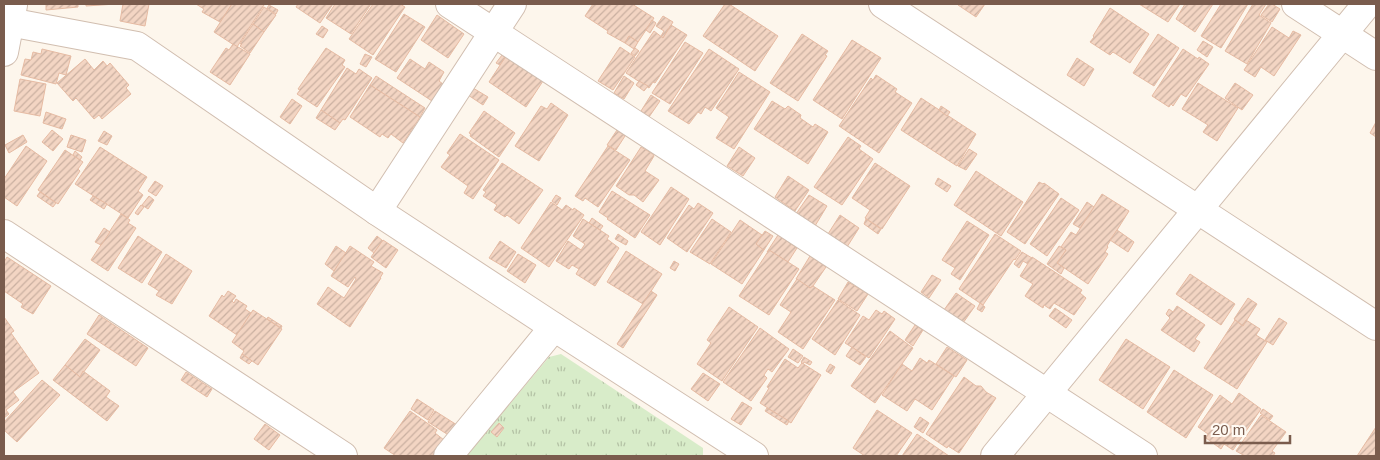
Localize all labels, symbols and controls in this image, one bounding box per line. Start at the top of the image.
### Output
scale bar [1205,412,1290,444]
text: 20 m [1212,421,1245,438]

